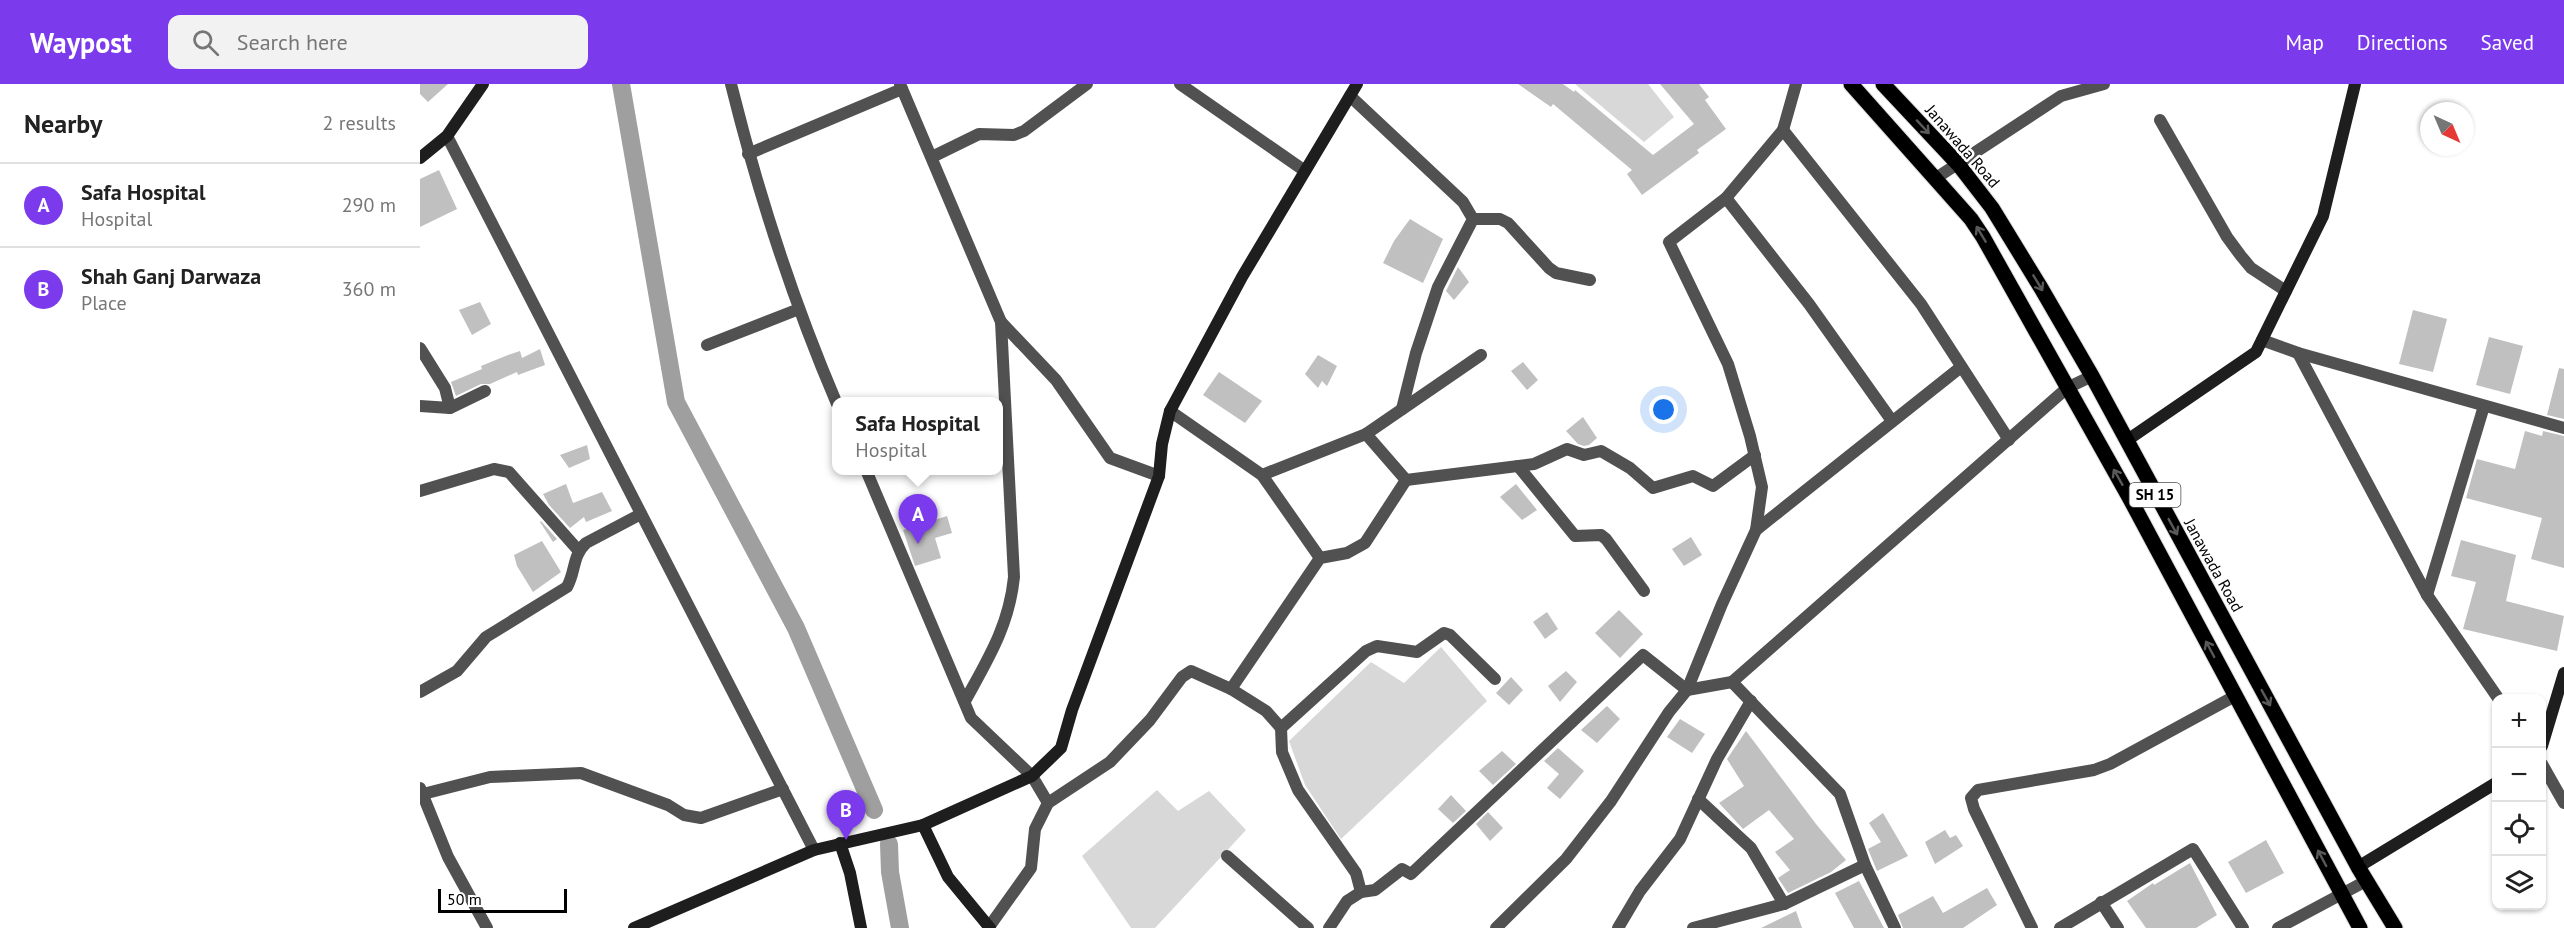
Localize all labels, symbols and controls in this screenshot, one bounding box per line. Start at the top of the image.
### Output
search box [168,15,588,69]
text: Waypost [30,24,132,61]
icon: search [189,26,222,59]
text: Search here [237,28,348,56]
text: Map [2285,29,2324,56]
text: Directions [2357,29,2448,56]
text: Saved [2481,29,2534,56]
street label: Janawada Road [1921,100,2005,192]
north arrow [2420,102,2474,156]
text: Nearby [24,107,102,140]
text: 2 results [323,110,396,136]
one-way arrow [1915,119,1930,134]
text: Safa Hospital [81,178,205,206]
text: A [37,192,50,218]
text: 290 m [342,192,396,218]
text: Hospital [81,206,152,232]
one-way arrow [1974,226,1986,243]
text: Shah Ganj Darwaza [81,262,261,290]
one-way arrow [2033,274,2045,291]
text: B [38,276,49,302]
text: 360 m [342,276,396,302]
text: Place [81,290,127,316]
your location [1649,395,1678,424]
popup [832,397,1003,475]
text: Safa Hospital [855,409,980,437]
text: Hospital [855,437,927,463]
one-way arrow [2112,469,2124,486]
road number: SH 15 [2130,483,2180,507]
pin: A [898,494,938,544]
street label: Janawada Road [2180,514,2248,615]
one-way arrow [2167,518,2179,535]
one-way arrow [2204,641,2216,658]
one-way arrow [2261,689,2272,707]
map controls [2492,694,2546,910]
button: + [2492,694,2546,748]
button: − [2492,748,2546,802]
pin: B [826,790,866,840]
button: locate [2492,802,2546,856]
one-way arrow [2316,850,2328,867]
button: layers [2492,856,2546,910]
scale bar [438,886,567,914]
text: 50 m [447,889,482,909]

